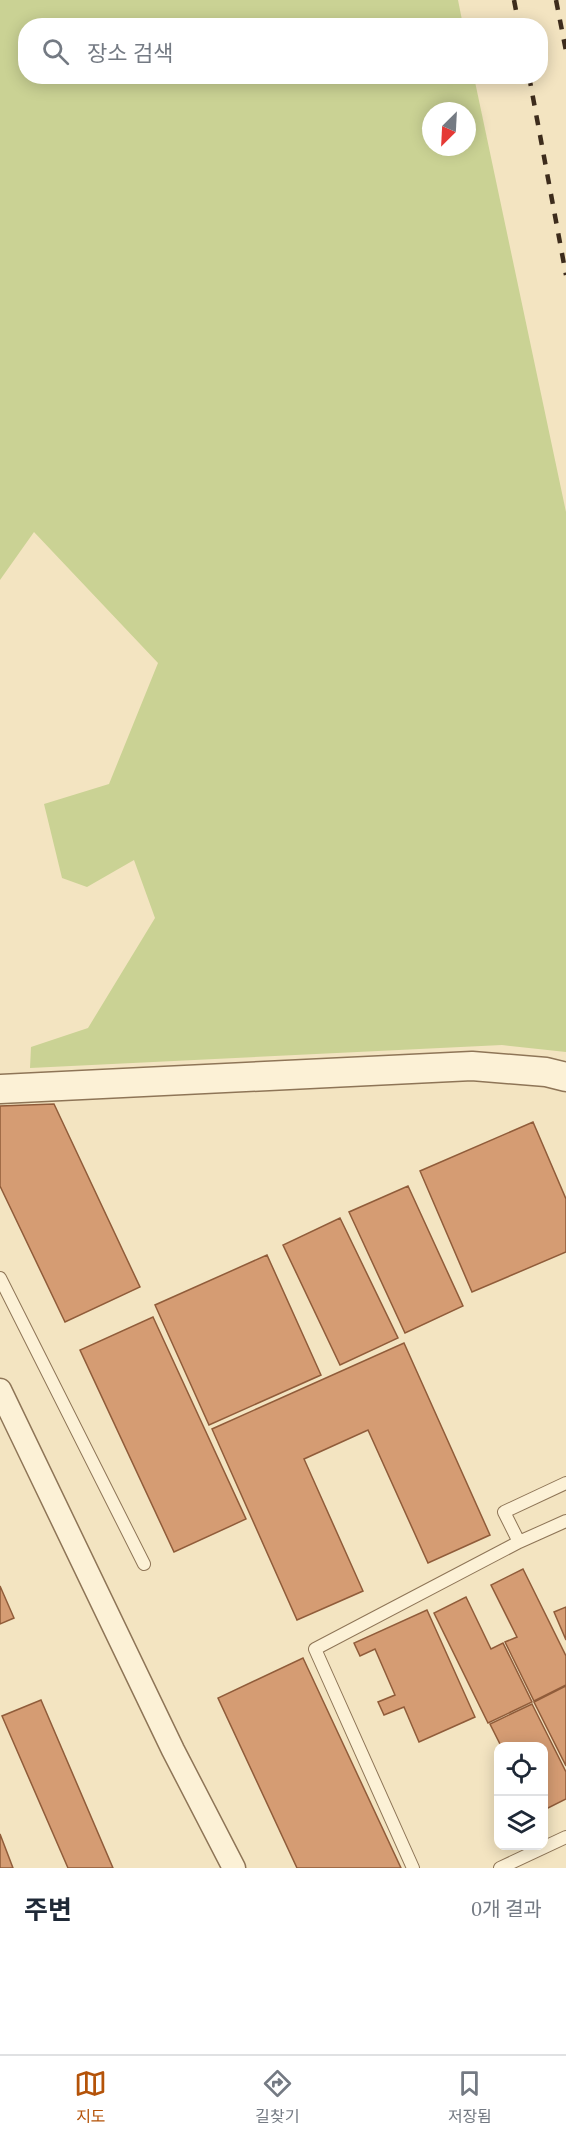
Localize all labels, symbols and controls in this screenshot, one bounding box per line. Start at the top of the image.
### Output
search box [18,18,548,84]
icon: search [39,35,72,68]
text: 장소 검색 [87,38,173,67]
north arrow [422,102,476,156]
map controls [494,1742,548,1850]
button: locate [494,1742,548,1796]
button: layers [494,1796,548,1850]
text: 주변 [24,1892,72,1926]
text: 0개 결과 [471,1895,542,1922]
tab: 지도 [74,2067,107,2127]
tab: 길찾기 [255,2067,300,2127]
tab: 저장됨 [448,2067,492,2127]

